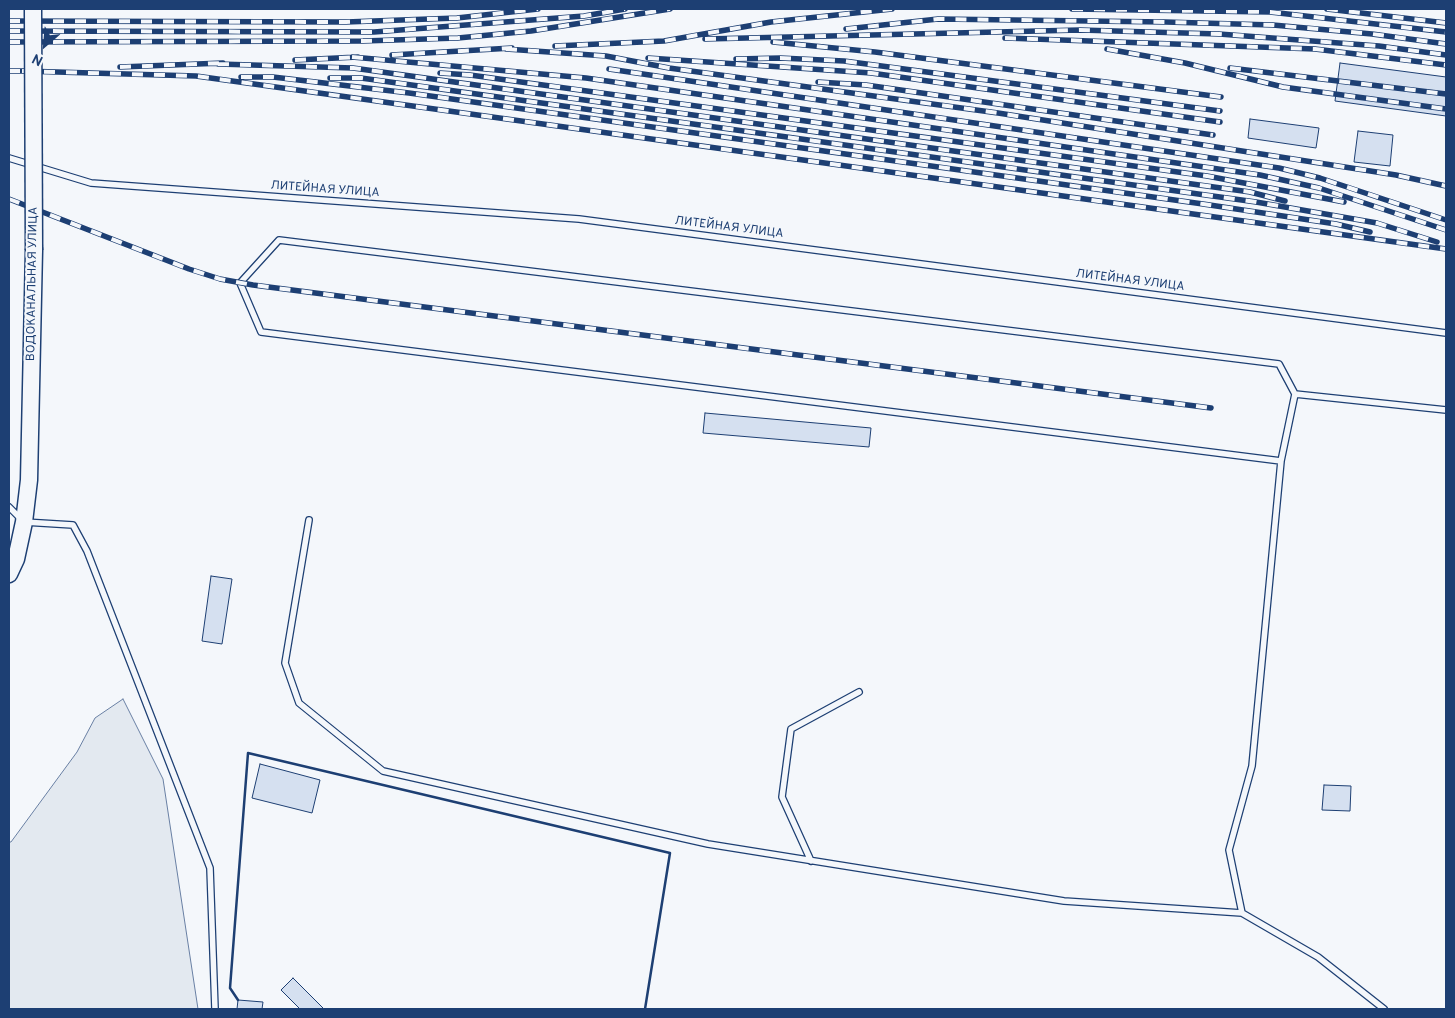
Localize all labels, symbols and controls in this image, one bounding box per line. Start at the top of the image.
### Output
north arrow [20,20,70,70]
text: N [30,49,46,69]
street label: ЛИТЕЙНАЯ УЛИЦА [270,179,380,201]
street label: ВОДОКАНАЛЬНАЯ УЛИЦА [24,207,42,361]
street label: ЛИТЕЙНАЯ УЛИЦА [674,214,784,242]
street label: ЛИТЕЙНАЯ УЛИЦА [1075,267,1185,295]

